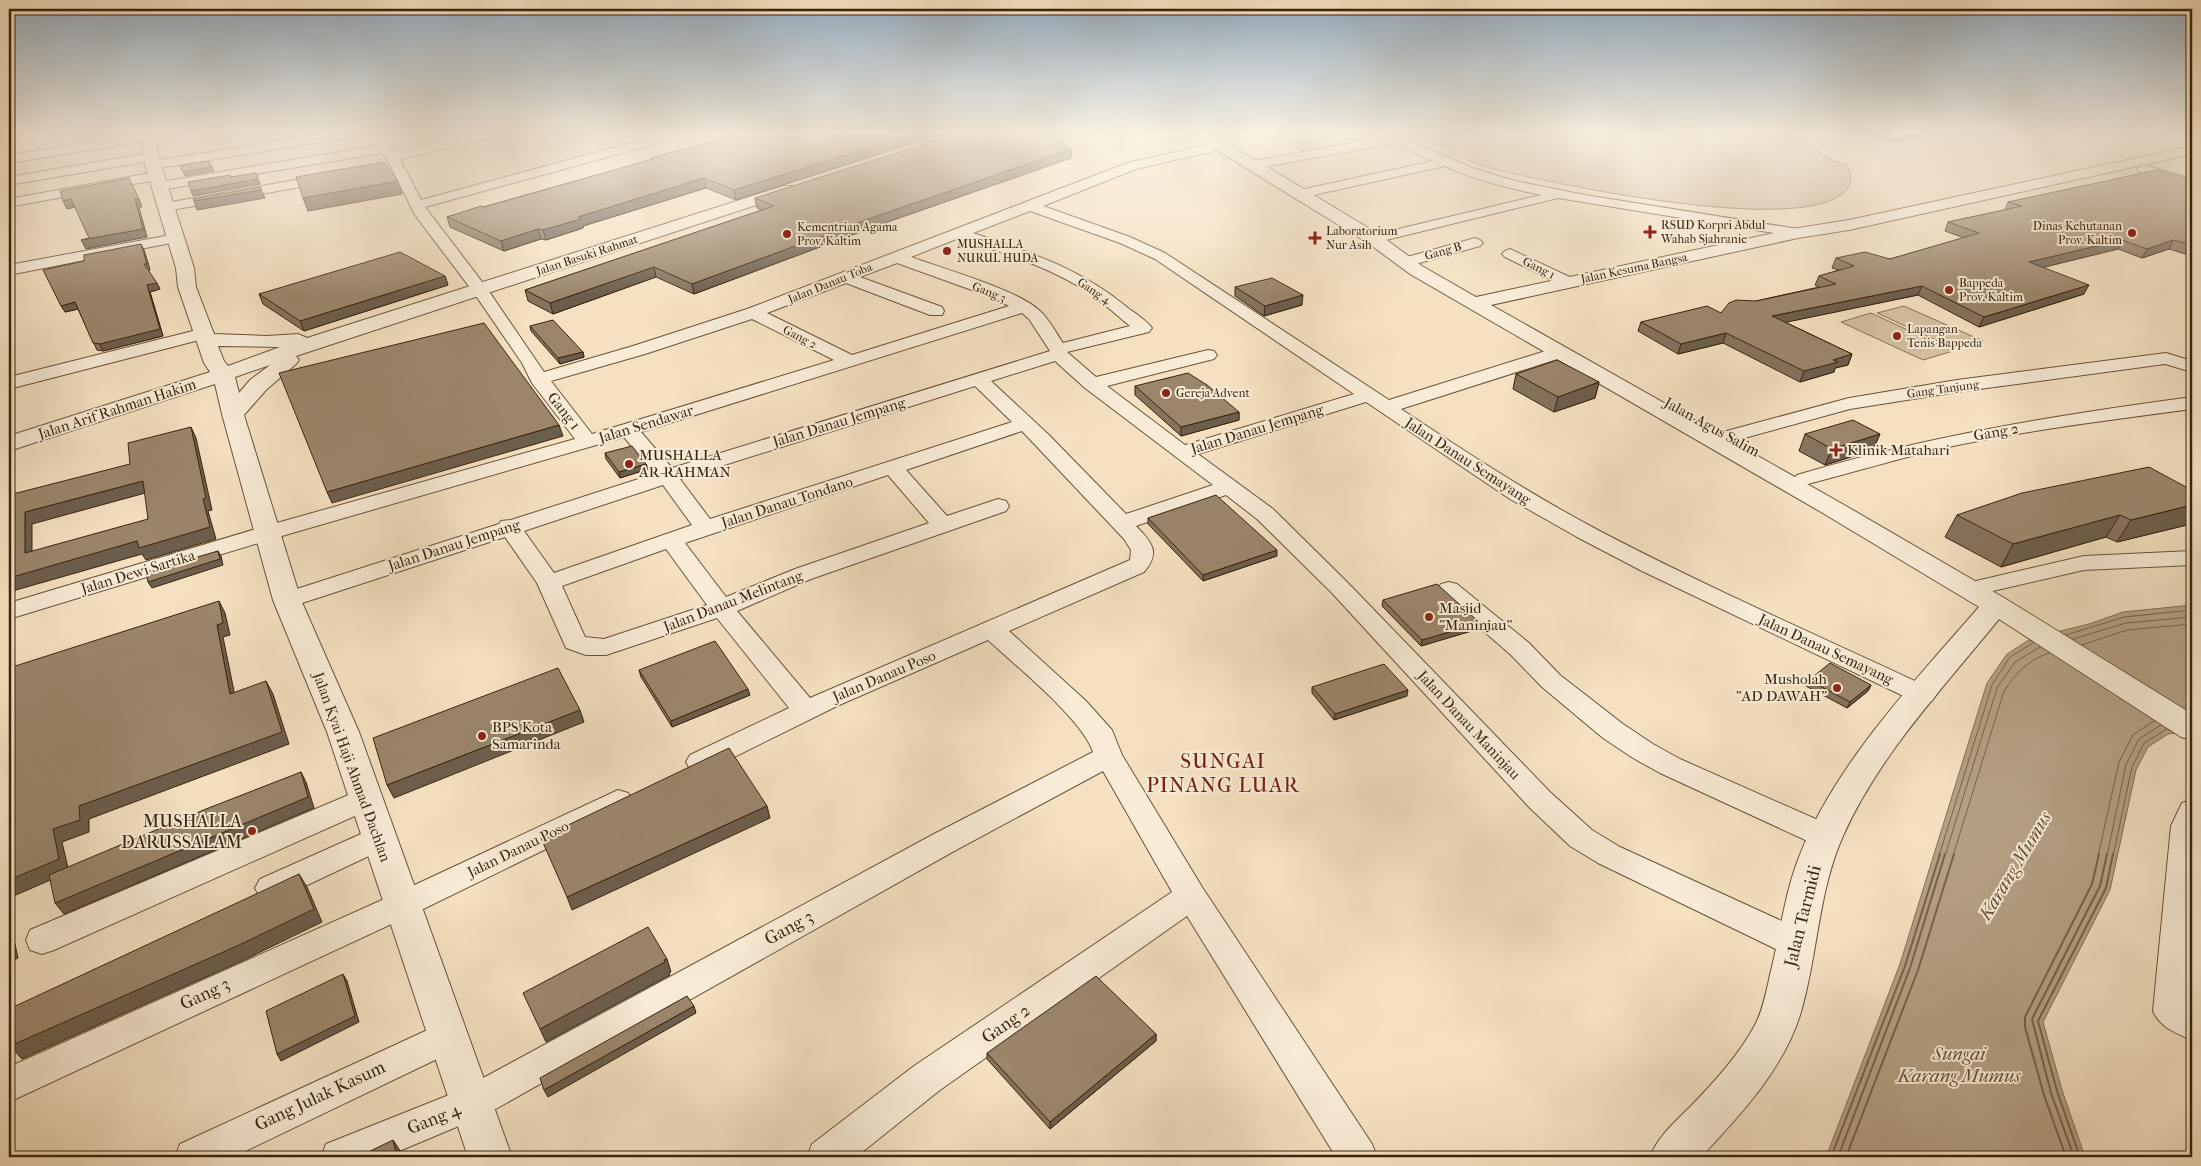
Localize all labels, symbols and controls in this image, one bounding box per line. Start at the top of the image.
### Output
place label: RSUD Korpri Abdul Wahab Sjahranie [1660,218,1766,246]
place label: Dinas Kehutanan Prov. Kaltim [2033,219,2122,247]
place label: Kementrian Agama Prov. Kaltim [797,220,898,248]
place label: Laboratorium Nur Asih [1326,224,1397,252]
marker: RSUD Korpri Abdul Wahab Sjahranie [1643,225,1657,239]
marker: Dinas Kehutanan Prov. Kaltim [2126,227,2138,239]
marker: Kementrian Agama Prov. Kaltim [781,228,793,240]
marker: Laboratorium Nur Asih [1308,231,1322,245]
street label: Jalan Basuki Rahmat [533,232,640,278]
place label: MUSHALLA NURUL HUDA [957,237,1039,265]
street label: Gang B [1423,239,1463,263]
marker: MUSHALLA NURUL HUDA [941,245,953,257]
street label: Jalan Kesuma Bangsa [1578,250,1689,286]
street label: Gang 1 [1521,254,1557,282]
street label: Jalan Danau Toba [785,260,875,307]
street label: Gang 4 [1075,275,1114,308]
place label: Bappeda Prov. Kaltim [1959,276,2023,304]
street label: Gang 3 [970,279,1008,305]
marker: Bappeda Prov. Kaltim [1943,284,1955,296]
place label: Lapangan Tenis Bappeda [1907,322,1982,350]
street label: Gang 2 [781,323,819,351]
marker: Lapangan Tenis Bappeda [1891,330,1903,342]
street label: Jalan Arif Rahman Hakim [35,375,199,443]
street label: Gang Tanjung [1906,377,1981,401]
place label: Gereja Advent [1176,386,1250,400]
marker: Gereja Advent [1160,387,1172,399]
street label: Gang 1 [544,389,584,433]
street label: Jalan Danau Jempang [769,393,909,451]
street label: Jalan Agus Salim [1660,393,1763,461]
street label: Jalan Danau Jempang [1187,400,1327,458]
street label: Jalan Sendawar [595,401,696,447]
street label: Jalan Danau Semayang [1401,413,1535,509]
street label: Gang 2 [1972,419,2020,445]
place label: Klinik Matahari [1847,441,1950,459]
marker: Klinik Matahari [1829,443,1843,457]
place label: MUSHALLA AR-RAHMAN [638,446,731,481]
marker: MUSHALLA AR-RAHMAN [623,458,635,470]
street label: Jalan Danau Tondano [718,472,855,532]
street label: Jalan Danau Jempang [385,515,523,575]
street label: Jalan Dewi Sartika [78,546,198,598]
street label: Jalan Danau Melintang [660,566,806,636]
place label: Masjid "Maninjau" [1439,599,1513,634]
street label: Jalan Danau Semayang [1755,609,1897,689]
marker: Masjid "Maninjau" [1423,611,1435,623]
street label: Jalan Danau Poso [829,646,939,706]
street label: Jalan Danau Maninjau [1413,666,1525,784]
street label: Jalan Kyai Haji Ahmad Dachlan [309,669,395,865]
place label: Musholah "AD DAWAH" [1736,670,1828,705]
marker: Musholah "AD DAWAH" [1831,682,1843,694]
place label: BPS Kota Samarinda [492,718,562,753]
marker: BPS Kota Samarinda [476,730,488,742]
district label: SUNGAI PINANG LUAR [1146,749,1300,797]
water label: Karang Mumus [1973,807,2057,926]
place label: MUSHALLA DARUSSALAM [121,811,242,853]
street label: Jalan Danau Poso [464,817,572,882]
marker: MUSHALLA DARUSSALAM [246,825,258,837]
street label: Jalan Tarmidi [1780,862,1826,971]
street label: Gang 3 [761,906,817,950]
street label: Gang 3 [177,973,233,1015]
street label: Gang 2 [978,1000,1034,1048]
water label: Sungai Karang Mumus [1896,1043,2021,1087]
street label: Gang Julak Kasum [251,1057,389,1135]
street label: Gang 4 [404,1099,464,1139]

